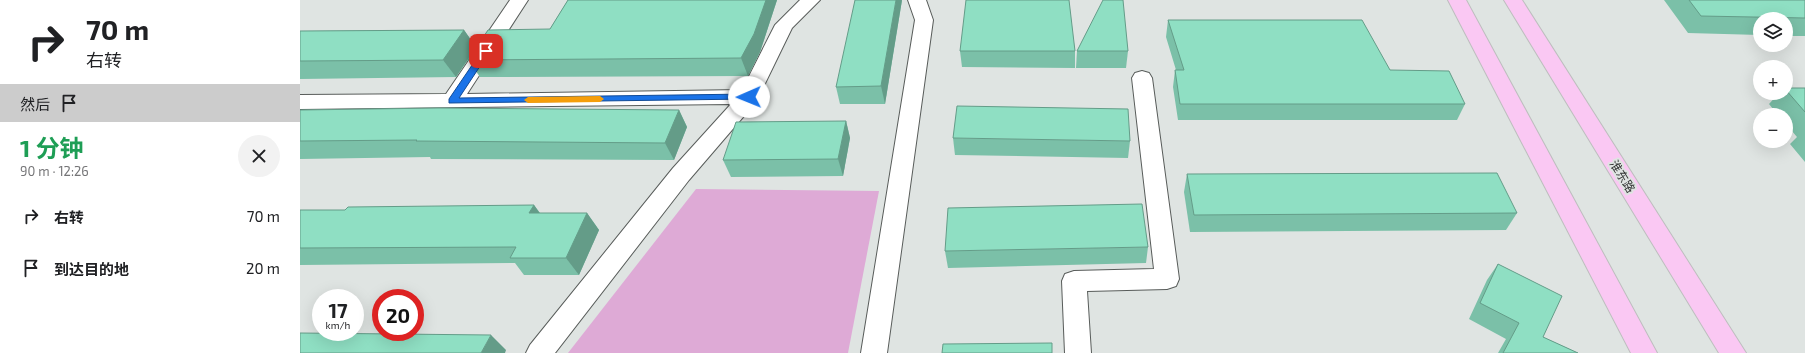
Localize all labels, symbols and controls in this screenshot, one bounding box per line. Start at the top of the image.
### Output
text: 70 m [86,12,149,46]
map controls [1753,12,1793,148]
button: layers [1753,12,1793,52]
icon: right [20,16,72,68]
pin [469,34,503,68]
icon: arrive [475,40,497,62]
text: 右转 [86,49,122,71]
button: + [1753,60,1793,100]
position arrow [728,76,770,118]
icon: arrive [58,92,80,114]
text: 然后 [20,95,50,113]
button: − [1753,108,1793,148]
text: 1 分钟 [20,133,84,162]
button: close [238,135,280,177]
street label: 淮东路 [1608,157,1638,195]
text: 90 m · 12:26 [20,163,89,179]
icon: right [20,205,42,227]
text: 70 m [247,207,280,225]
text: 右转 [54,208,84,226]
icon: arrive [20,257,42,279]
text: 20 m [246,259,280,277]
text: 到达目的地 [54,260,129,278]
speed limit sign: 20 [372,289,424,341]
text: 17 [328,298,348,322]
text: km/h [326,319,350,331]

